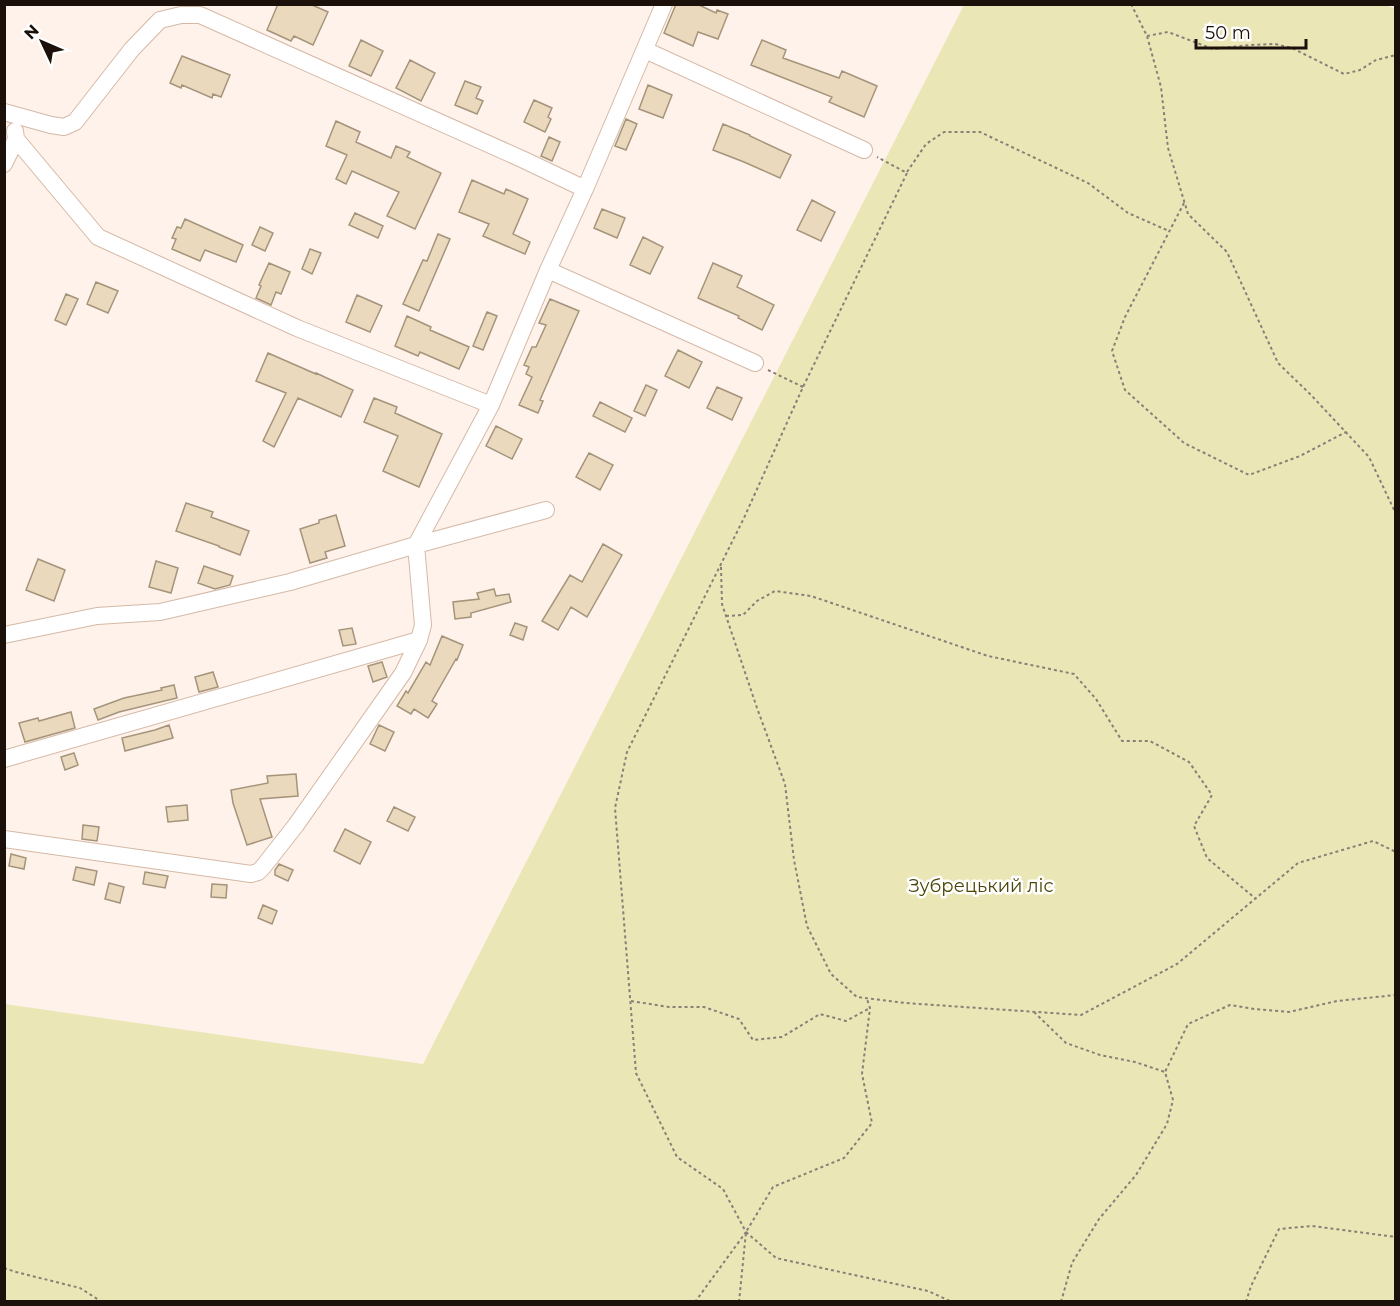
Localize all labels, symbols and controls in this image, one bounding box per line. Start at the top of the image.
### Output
north arrow [12,12,72,72]
scale bar [1196,12,1306,50]
text: N [20,21,43,43]
text: 50 m [1205,22,1251,44]
park label: Зубрецький ліс [908,875,1054,897]

